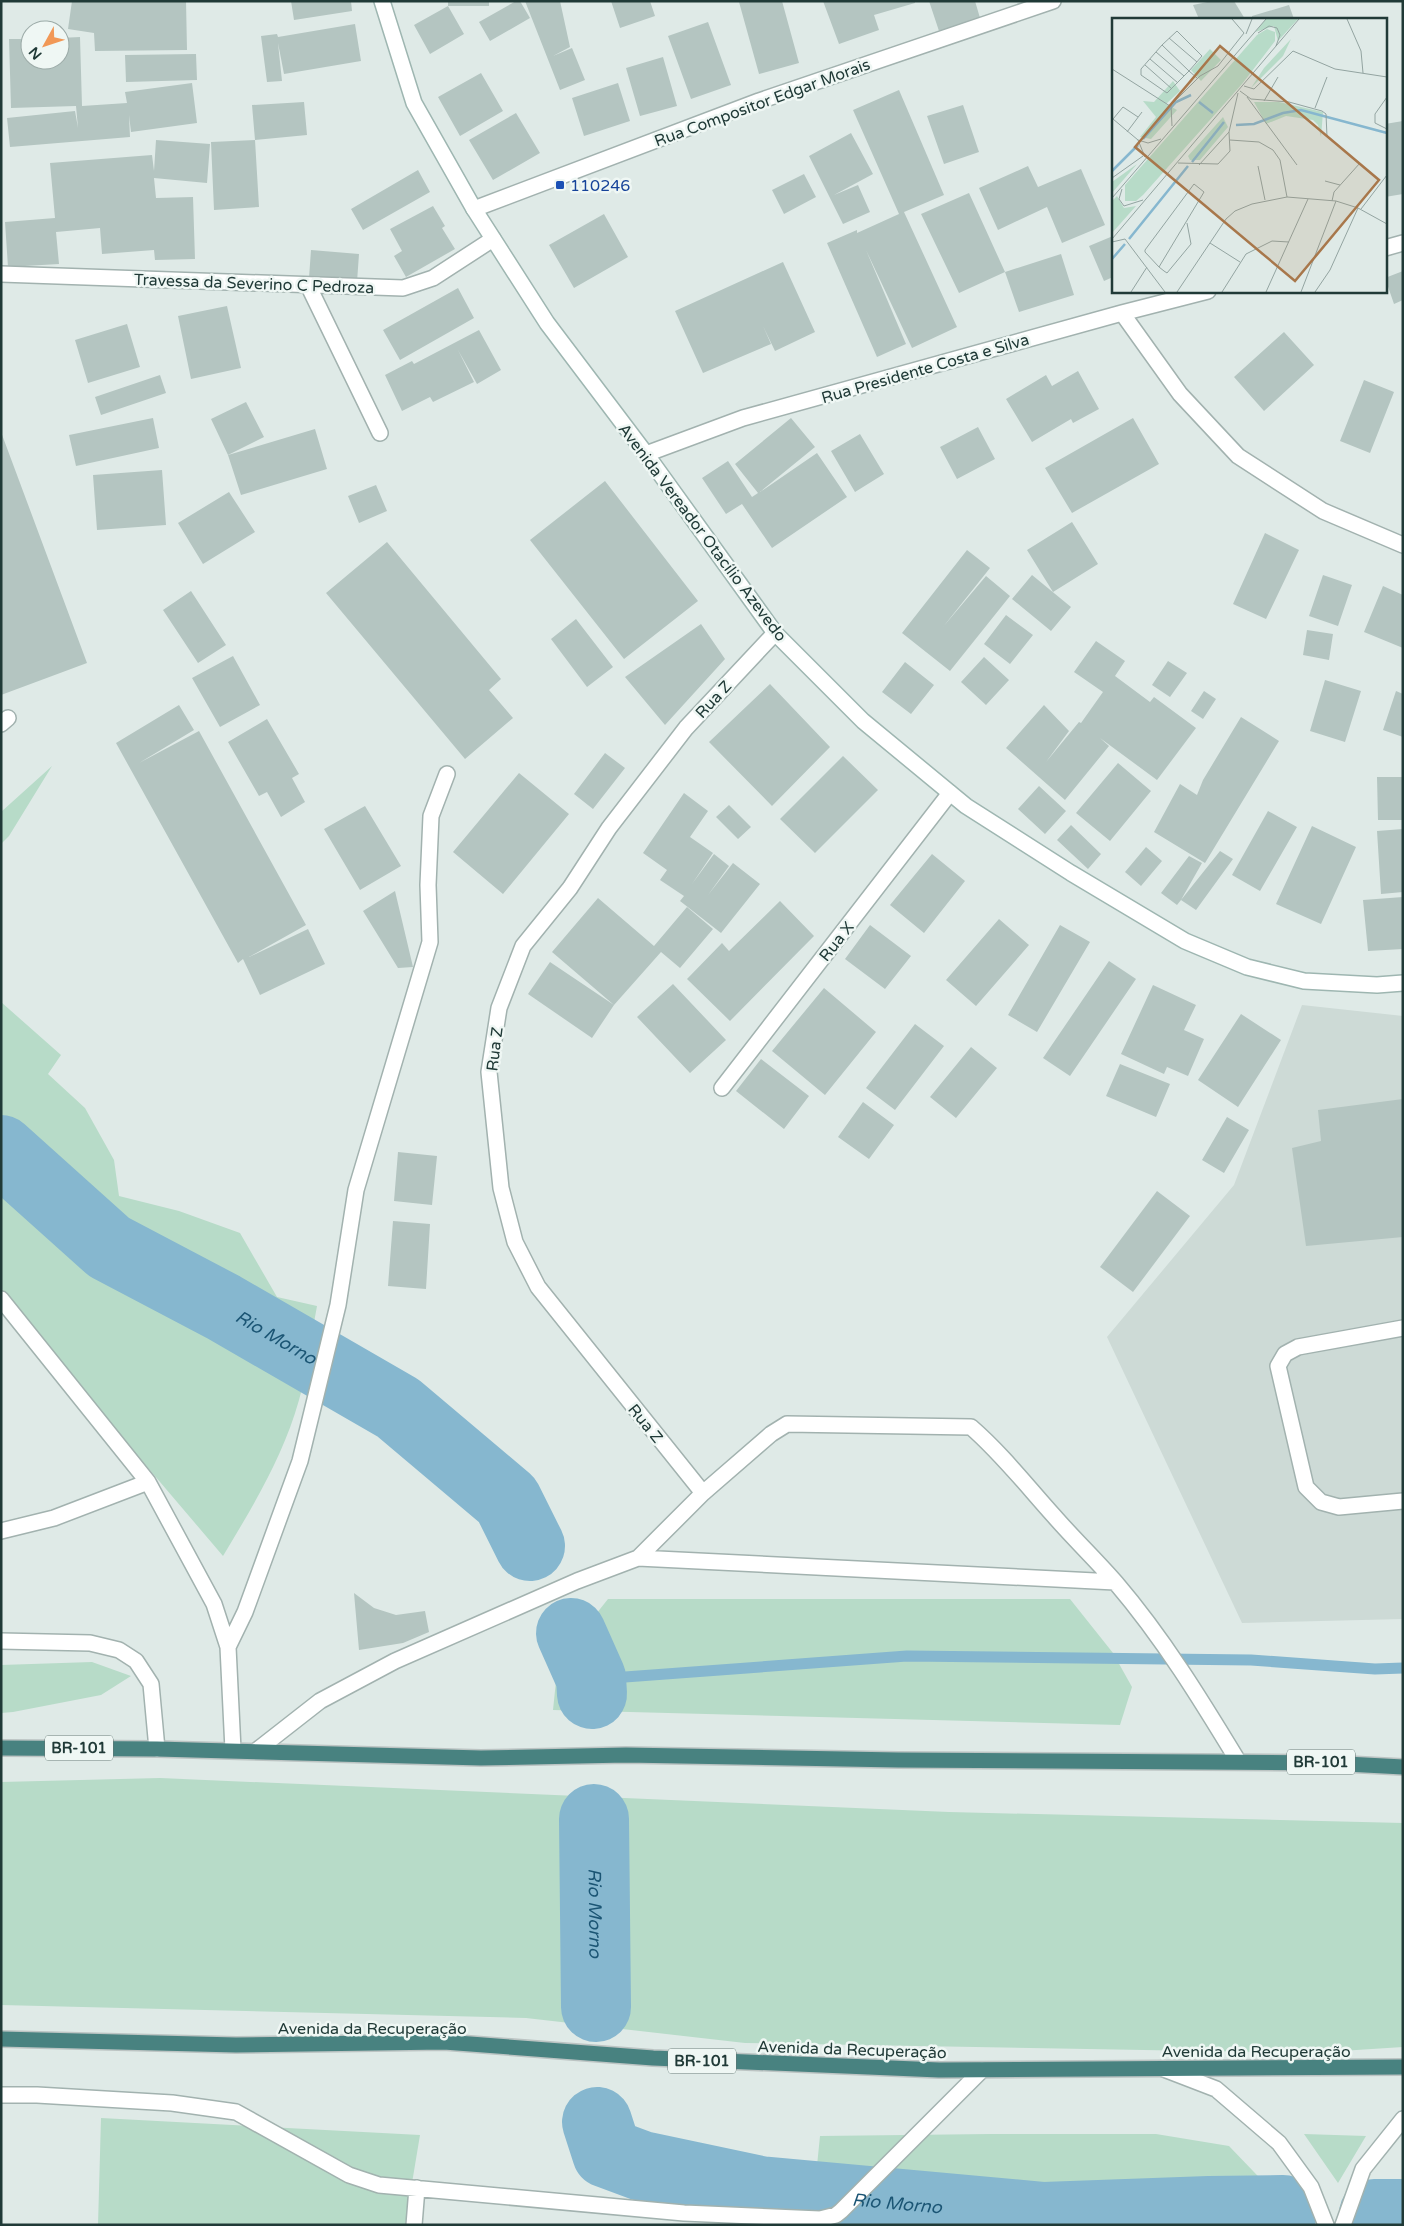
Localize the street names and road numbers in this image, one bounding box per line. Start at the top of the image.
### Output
street label: Rua Compositor Edgar Morais [652,55,873,151]
street label: Travessa da Severino C Pedroza [133,270,374,298]
street label: Rua Presidente Costa e Silva [819,330,1031,408]
street label: Avenida Vereador Otacílio Azevedo [614,420,791,646]
street label: Rua Z [691,677,736,723]
street label: Rua X [815,918,859,966]
street label: Rua Z [482,1026,508,1072]
street label: Rua Z [623,1400,667,1447]
road number: BR-101 [45,1736,113,1760]
road number: BR-101 [1287,1750,1355,1774]
street label: Avenida da Recuperação [277,2019,467,2039]
street label: Avenida da Recuperação [757,2037,947,2063]
street label: Avenida da Recuperação [1161,2042,1351,2062]
road number: BR-101 [668,2048,736,2074]

